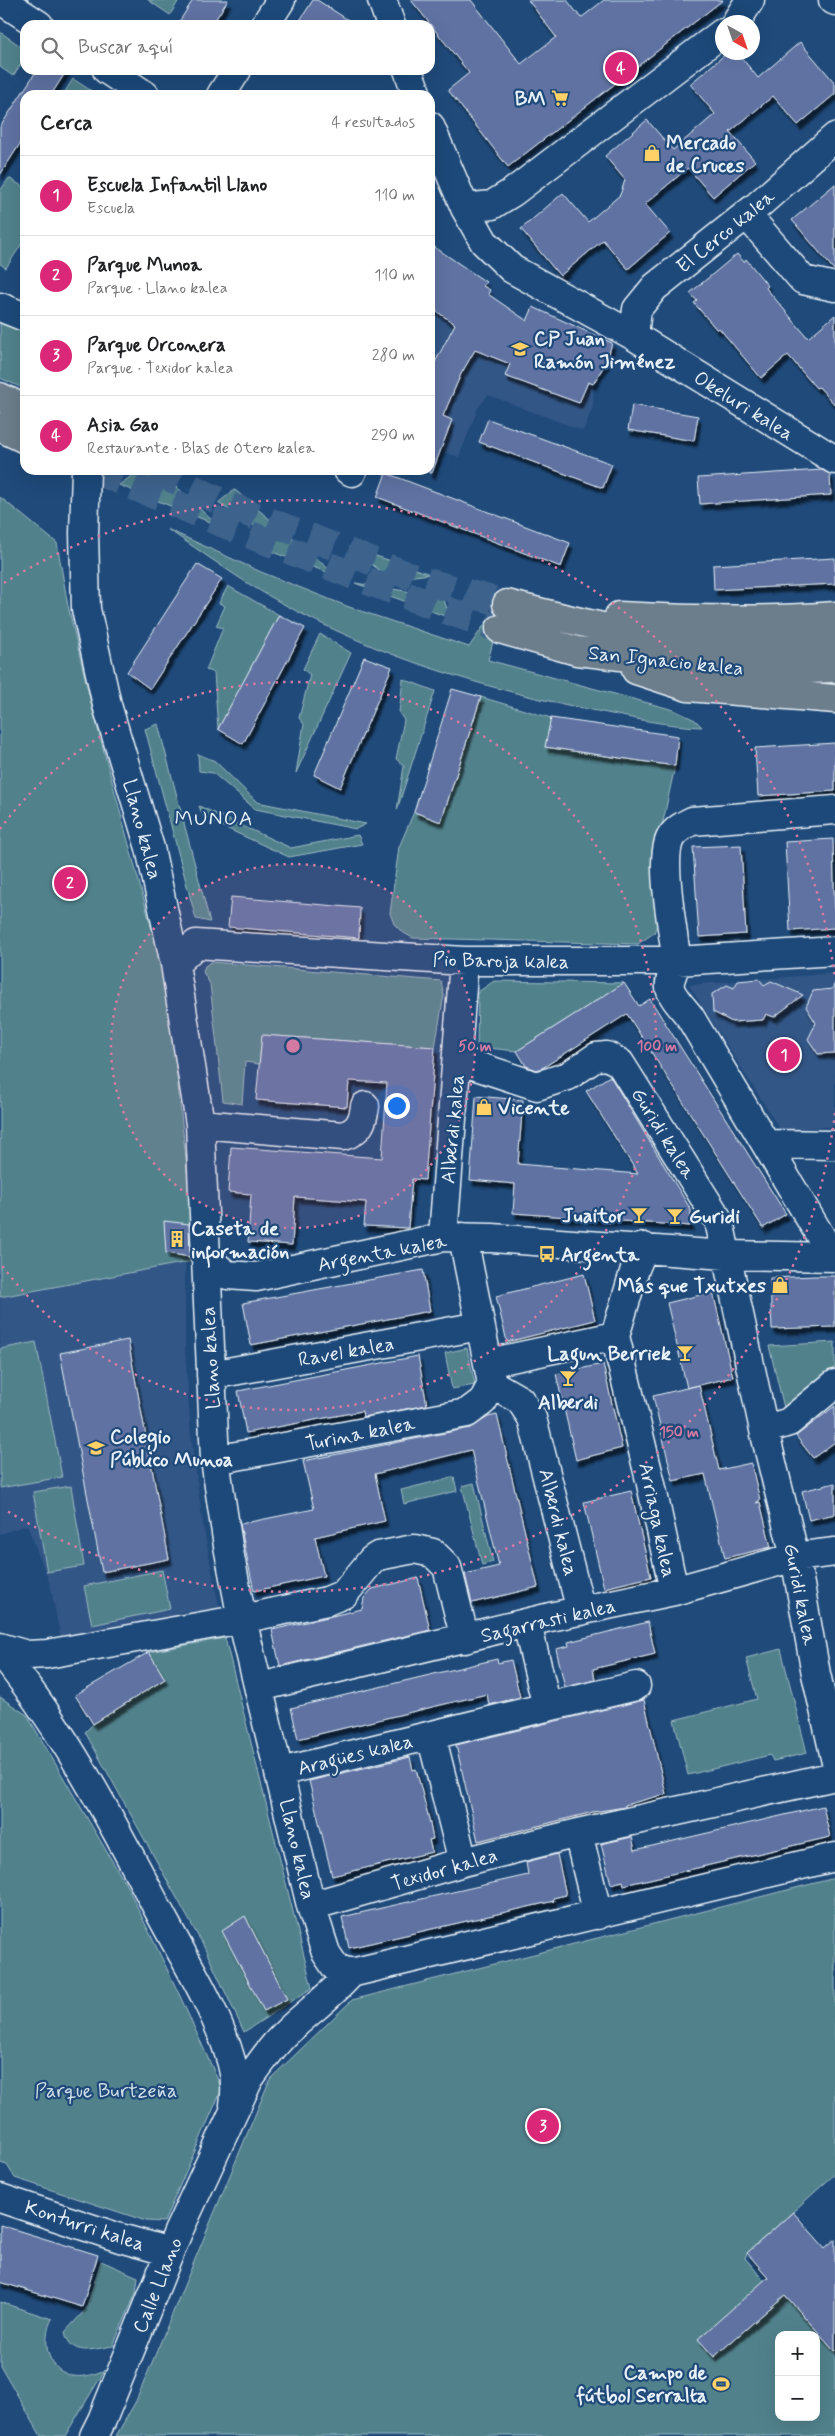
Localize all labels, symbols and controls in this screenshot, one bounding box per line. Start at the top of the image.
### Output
north arrow [715,15,760,60]
search box [20,20,435,75]
icon: search [38,34,66,62]
text: Buscar aquí [78,35,173,60]
pin: 4 [605,49,637,87]
place label: BM [515,86,546,113]
supermarket icon: BM [550,88,570,108]
text: Cerca [40,109,93,137]
text: 4 resultados [331,112,415,133]
place label: Mercado de Cruces [666,130,745,180]
shop icon: Mercado de Cruces [642,143,662,163]
text: Escuela Infantil Llano [87,173,267,198]
street label: El Cerco kalea [671,183,782,280]
text: 1 [52,185,60,206]
text: 110 m [374,185,415,206]
text: Escuela [87,198,135,219]
text: Parque Munoa [87,253,202,278]
text: 2 [52,265,60,286]
text: 110 m [374,265,415,286]
text: Parque · Llano kalea [87,278,228,299]
place label: CP Juan Ramón Jiménez [534,326,675,376]
text: Parque Orconera [87,333,226,358]
school or university icon: CP Juan Ramón Jiménez [510,339,530,359]
text: 3 [52,345,60,366]
text: 280 m [372,345,415,366]
text: Parque · Texidor kalea [87,358,233,379]
street label: Okeluri kalea [688,365,798,448]
text: Asia Gao [87,413,159,438]
text: 4 [51,425,61,446]
text: 290 m [371,425,415,446]
text: Restaurante · Blas de Otero kalea [87,438,315,459]
street label: San Ignacio kalea [587,640,745,684]
street label: Llano kalea [115,776,168,882]
district label: MUNOA [175,805,253,833]
pin: 2 [54,864,86,902]
street label: Pio Baroja kalea [432,947,569,976]
pin: 1 [768,1036,800,1074]
centre of rings [284,1037,302,1055]
text: 50 m [458,1037,492,1057]
text: 100 m [637,1037,677,1057]
street label: Alberdi kalea [435,1073,472,1185]
street label: Guridi kalea [624,1083,702,1186]
your location [384,1093,410,1119]
place label: Vicente [498,1095,570,1122]
shop icon: Vicente [474,1097,494,1117]
place label: Juaitor [562,1203,626,1230]
place label: Guridi [689,1204,740,1231]
bar icon: Juaitor [629,1205,649,1225]
bar icon: Guridi [665,1206,685,1226]
place label: Caseta de información [191,1216,289,1268]
street label: Argenta kalea [315,1228,450,1281]
building icon: Caseta de información [167,1229,187,1249]
place label: Argenta [561,1242,640,1271]
bus stop icon: Argenta [537,1244,557,1264]
place label: Más que Txutxes [617,1273,766,1300]
shop icon: Más que Txutxes [770,1275,790,1295]
street label: Llano kalea [195,1306,228,1410]
street label: Ravel kalea [296,1331,396,1374]
place label: Lagun Berriek [547,1341,671,1370]
bar icon: Lagun Berriek [675,1343,695,1363]
bar icon: Alberdi [558,1368,578,1388]
place label: Alberdi [538,1390,598,1417]
street label: Turina kalea [303,1410,418,1458]
text: 150 m [659,1423,699,1443]
place label: Colegio Público Munoa [110,1424,233,1474]
school or university icon: Colegio Público Munoa [86,1438,106,1458]
street label: Arriaga kalea [630,1460,682,1581]
street label: Alberdi kalea [531,1466,584,1579]
street label: Guridi kalea [776,1541,823,1649]
street label: Sagarrasti kalea [478,1593,619,1652]
street label: Aragües kalea [295,1728,416,1785]
street label: Llano kalea [272,1796,321,1902]
street label: Texidor kalea [388,1842,501,1899]
park label: Parque Burtzeña [35,2078,177,2105]
pin: 3 [527,2107,559,2145]
street label: Konturri kalea [21,2194,148,2259]
street label: Calle Llano [127,2234,190,2337]
map controls [775,2331,820,2421]
button: + [775,2331,820,2376]
place label: Campo de fútbol Serralta [575,2360,708,2410]
sports icon: Campo de fútbol Serralta [711,2374,731,2394]
button: − [775,2376,820,2421]

